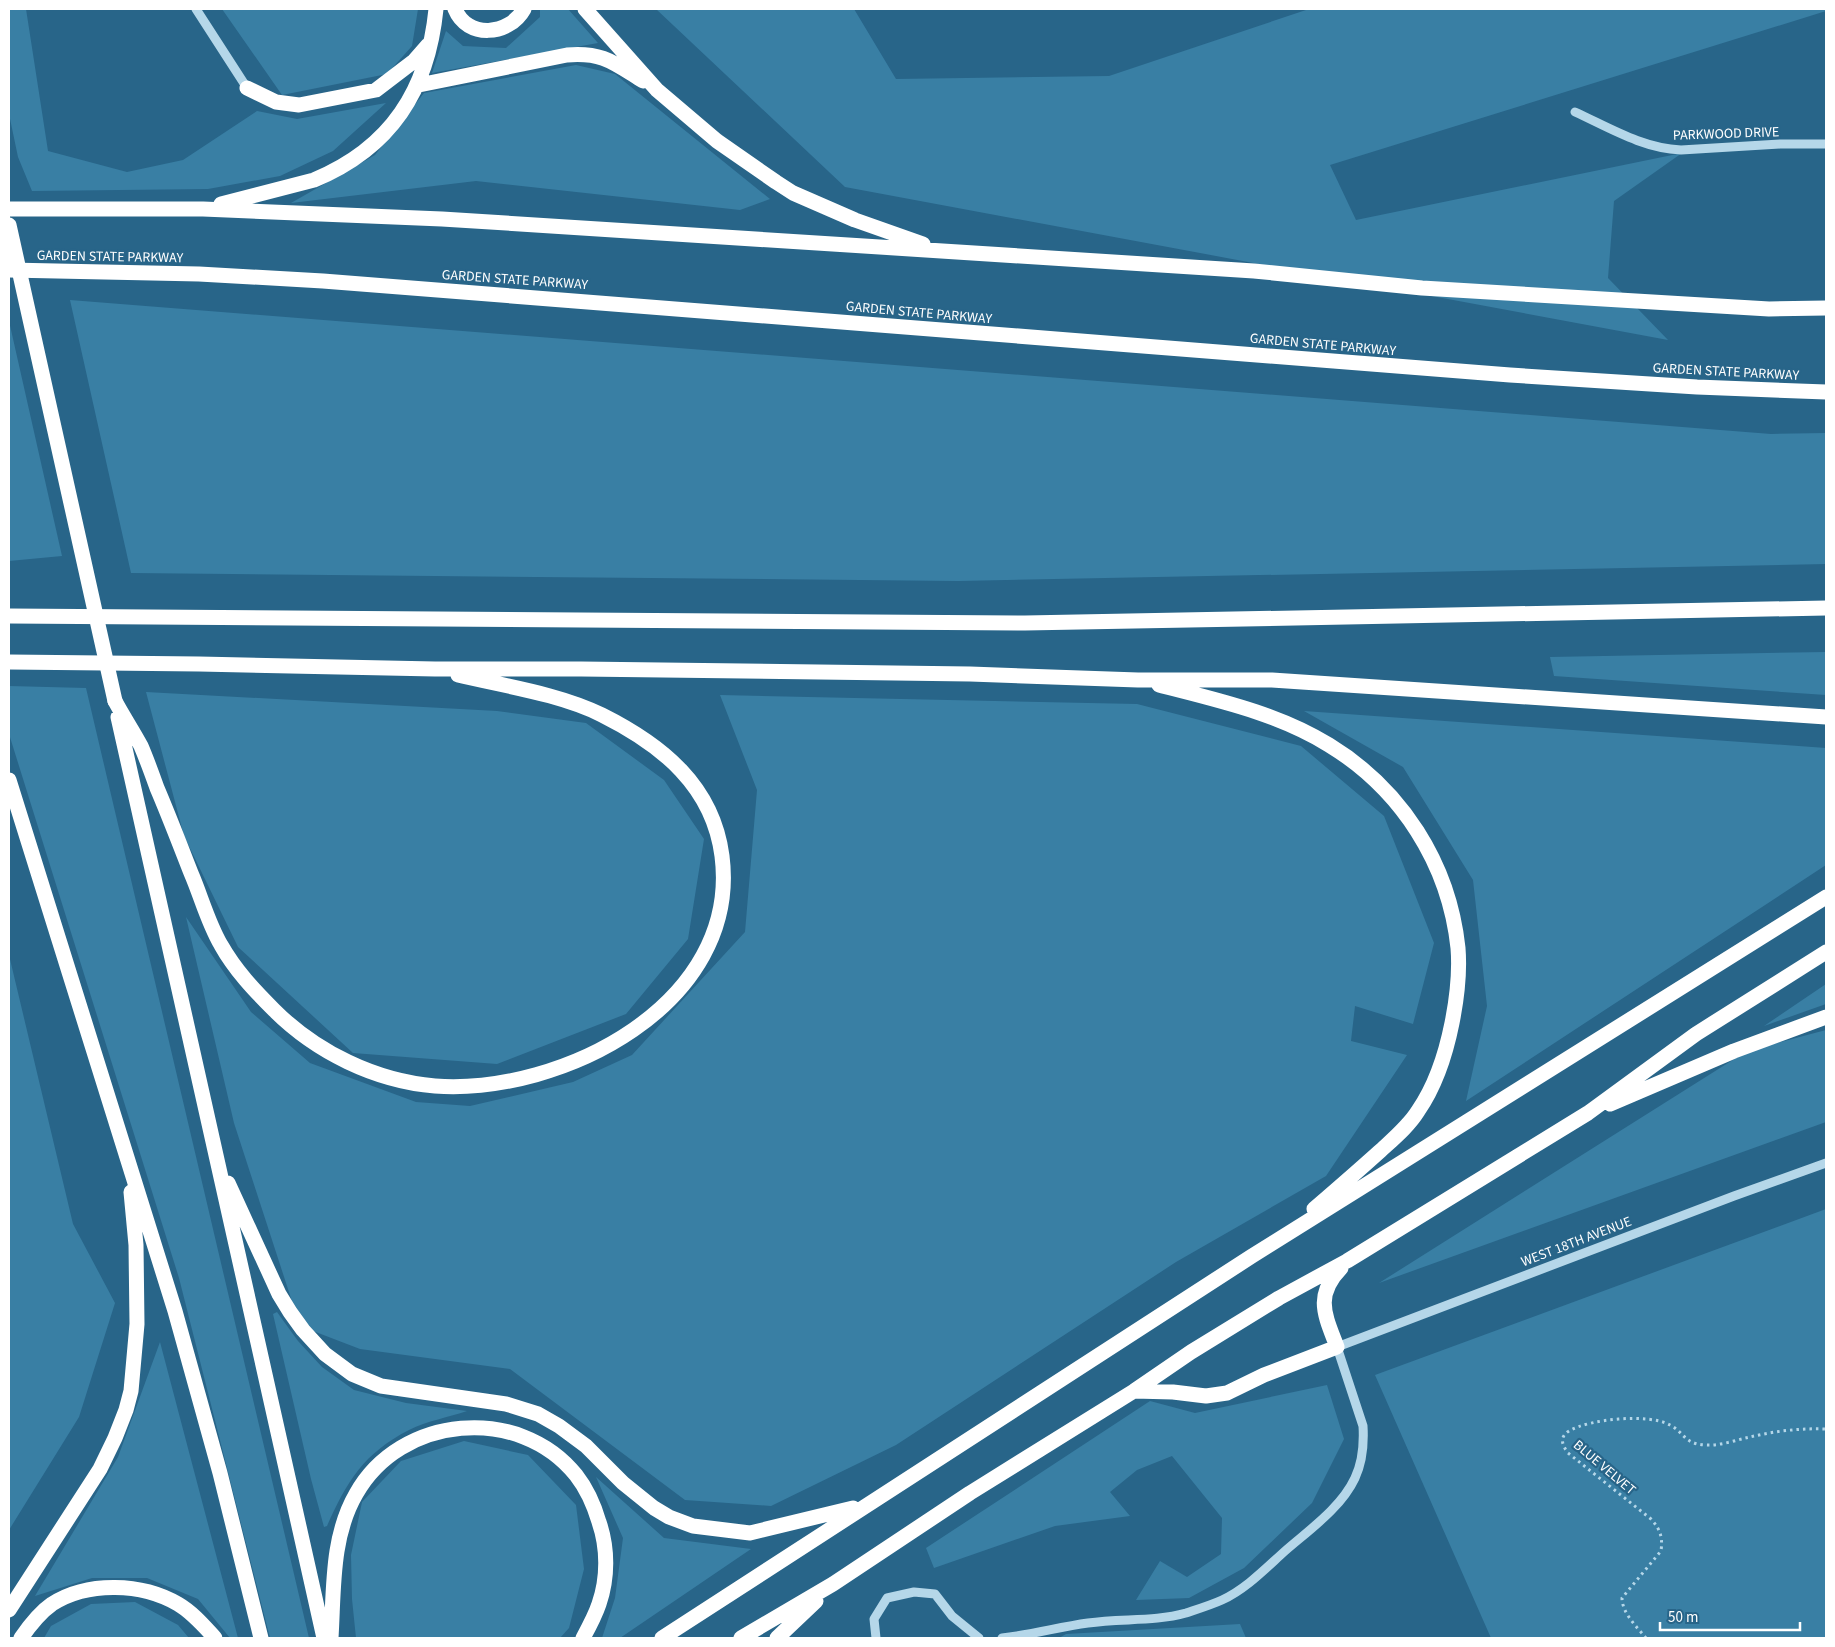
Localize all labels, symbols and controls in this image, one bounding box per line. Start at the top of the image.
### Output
street label: PARKWOOD DRIVE [1672,122,1780,146]
street label: GARDEN STATE PARKWAY [37,246,184,268]
street label: GARDEN STATE PARKWAY [441,265,589,295]
street label: GARDEN STATE PARKWAY [845,297,993,329]
street label: GARDEN STATE PARKWAY [1249,329,1397,361]
street label: GARDEN STATE PARKWAY [1652,358,1800,386]
street label: WEST 18TH AVENUE [1518,1212,1634,1272]
street label: BLUE VELVET [1569,1436,1640,1500]
scale bar [1660,1600,1800,1632]
text: 50 m [1668,1607,1698,1628]

